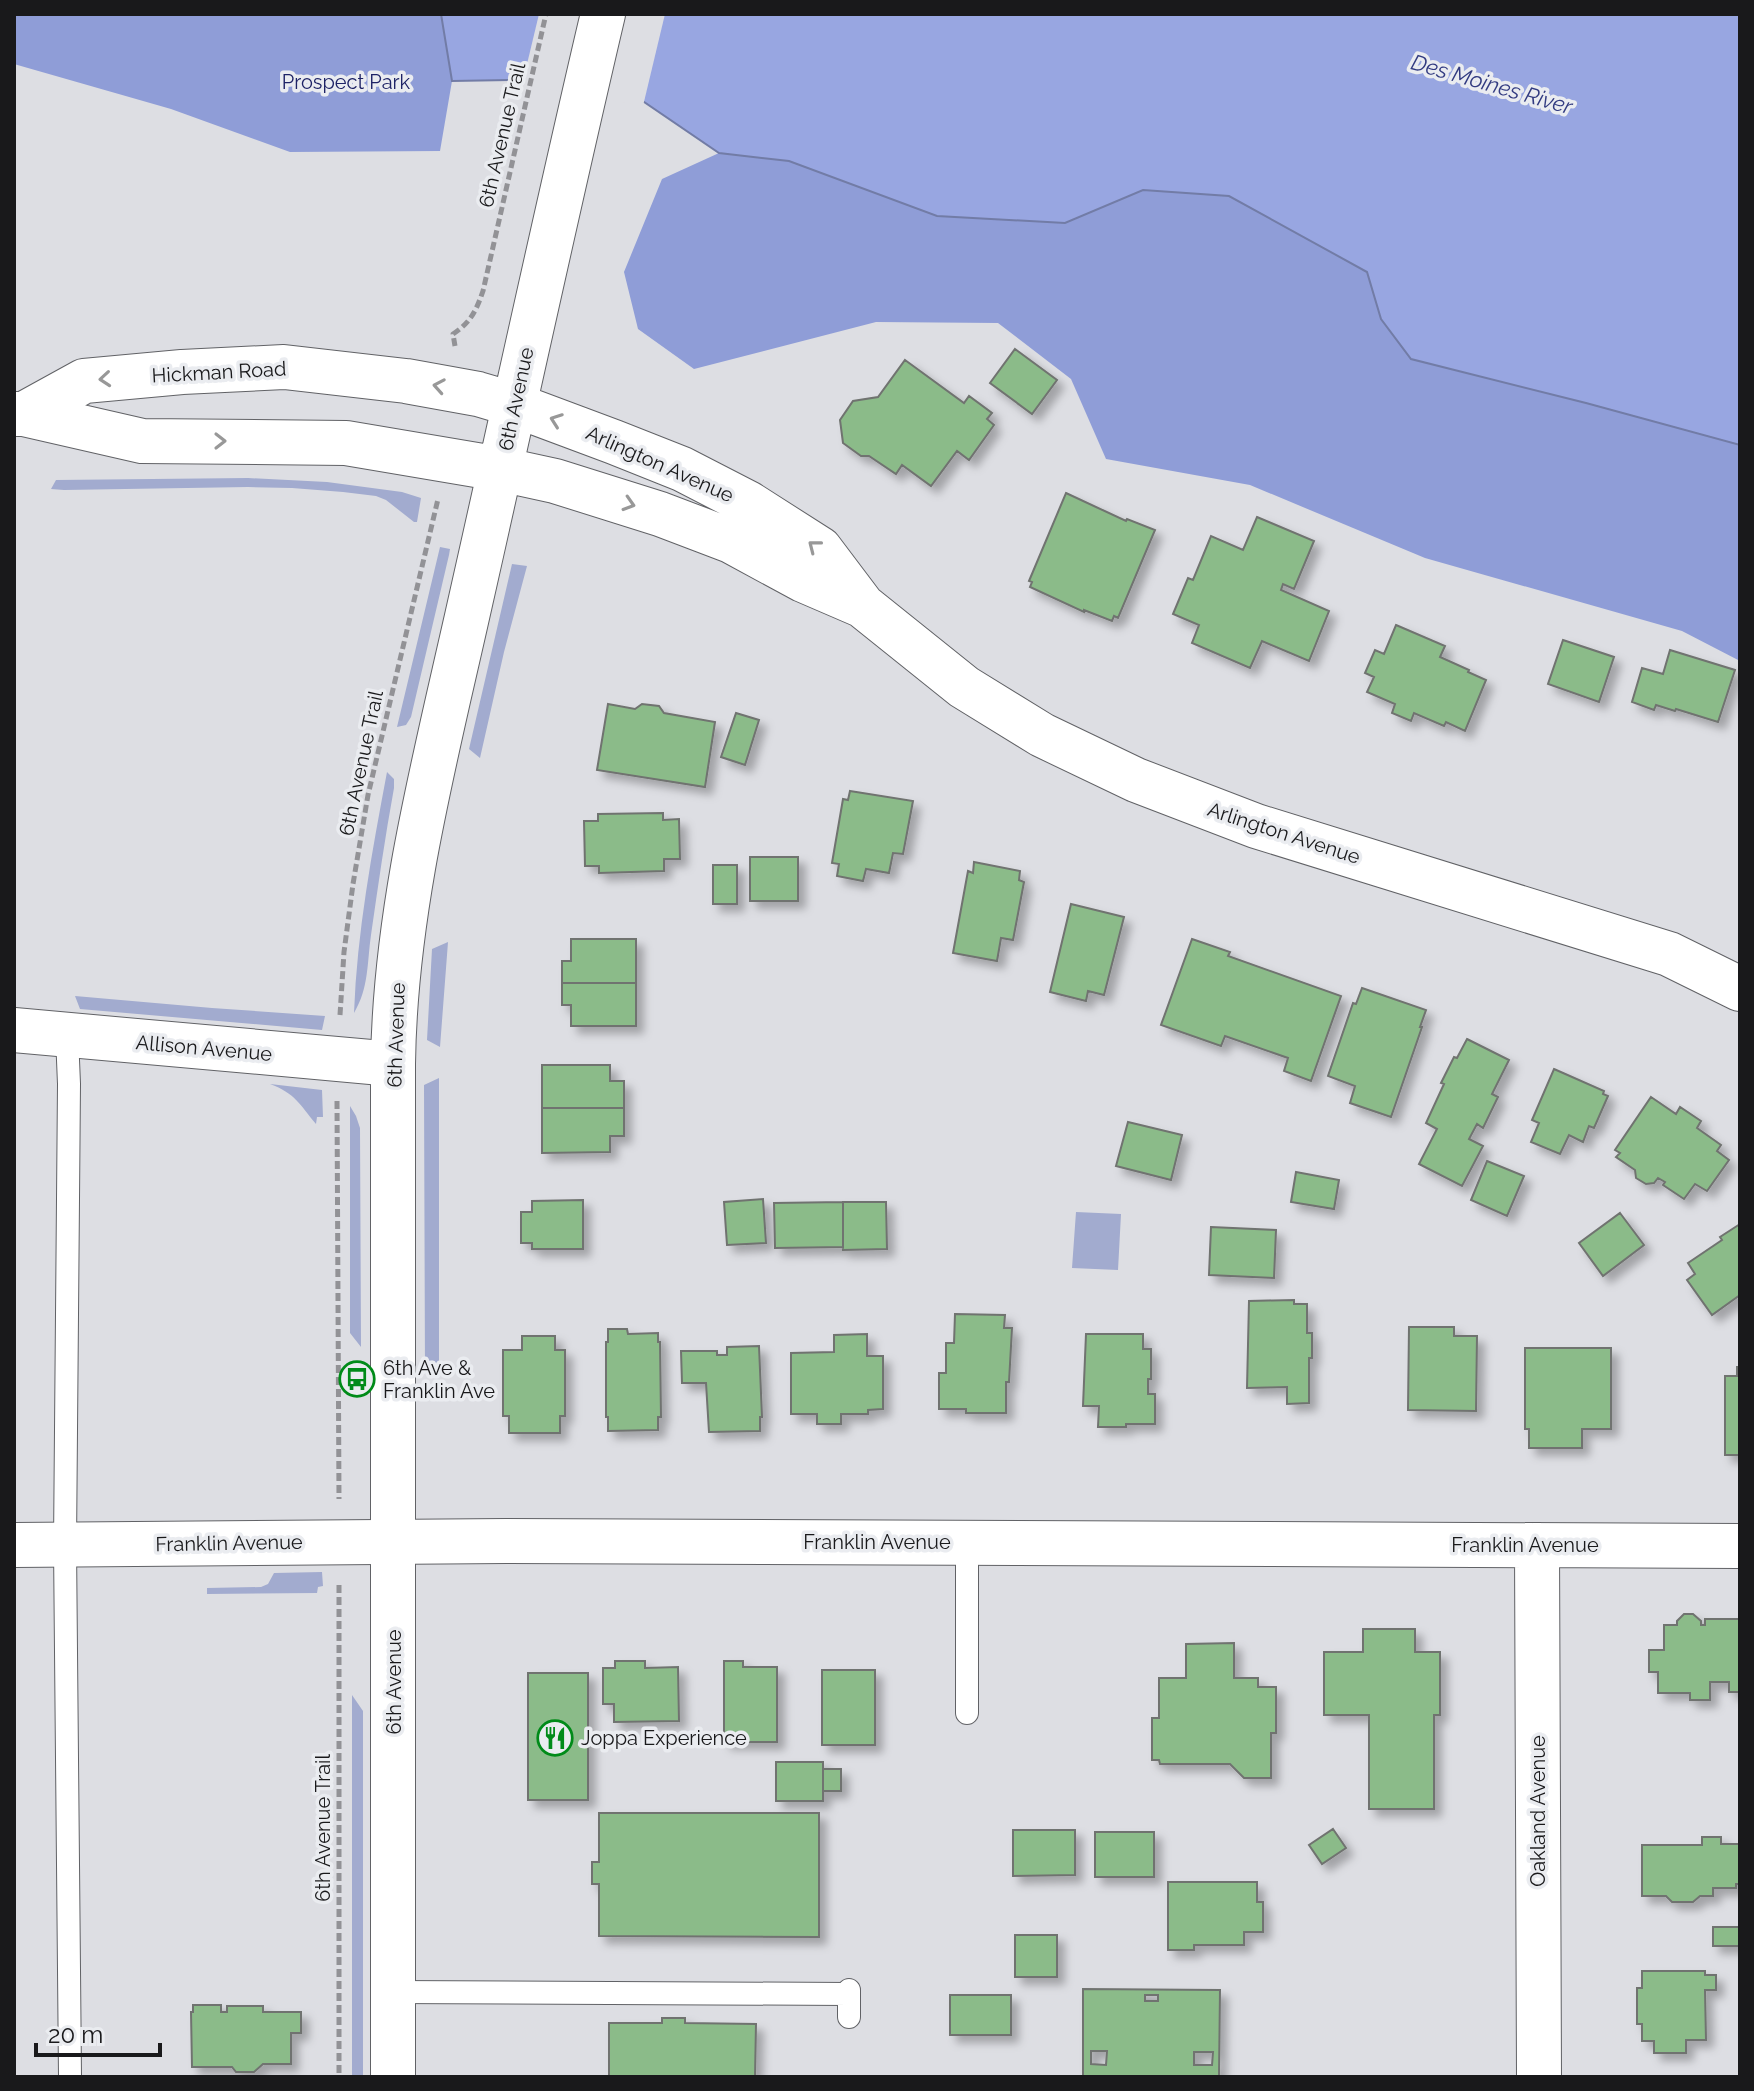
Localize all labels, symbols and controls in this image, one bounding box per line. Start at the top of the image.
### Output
water label: Des Moines River [1408,49,1577,120]
street label: 6th Avenue Trail [474,60,530,210]
park label: Prospect Park [282,70,411,94]
street label: 6th Avenue [493,345,539,453]
street label: Hickman Road [151,356,287,388]
one-way arrow [98,370,111,387]
one-way arrow [432,379,446,396]
one-way arrow [550,413,564,430]
street label: Arlington Avenue [582,421,738,507]
one-way arrow [214,432,227,450]
one-way arrow [622,495,636,511]
one-way arrow [808,542,823,556]
street label: 6th Avenue Trail [334,688,388,838]
street label: Arlington Avenue [1205,797,1364,869]
street label: 6th Avenue [382,982,410,1088]
street label: Allison Avenue [135,1030,273,1066]
place label: 6th Ave & Franklin Ave [383,1356,495,1403]
bus stop icon: 6th Ave & Franklin Ave [338,1360,376,1398]
street label: Franklin Avenue [155,1530,303,1556]
street label: Franklin Avenue [803,1530,951,1554]
street label: Franklin Avenue [1451,1533,1599,1557]
street label: 6th Avenue [382,1629,406,1735]
restaurant icon: Joppa Experience [536,1719,574,1757]
place label: Joppa Experience [581,1726,747,1750]
street label: Oakland Avenue [1526,1735,1550,1887]
street label: 6th Avenue Trail [311,1754,335,1902]
scale bar [36,2007,160,2057]
text: 20 m [48,2020,103,2049]

